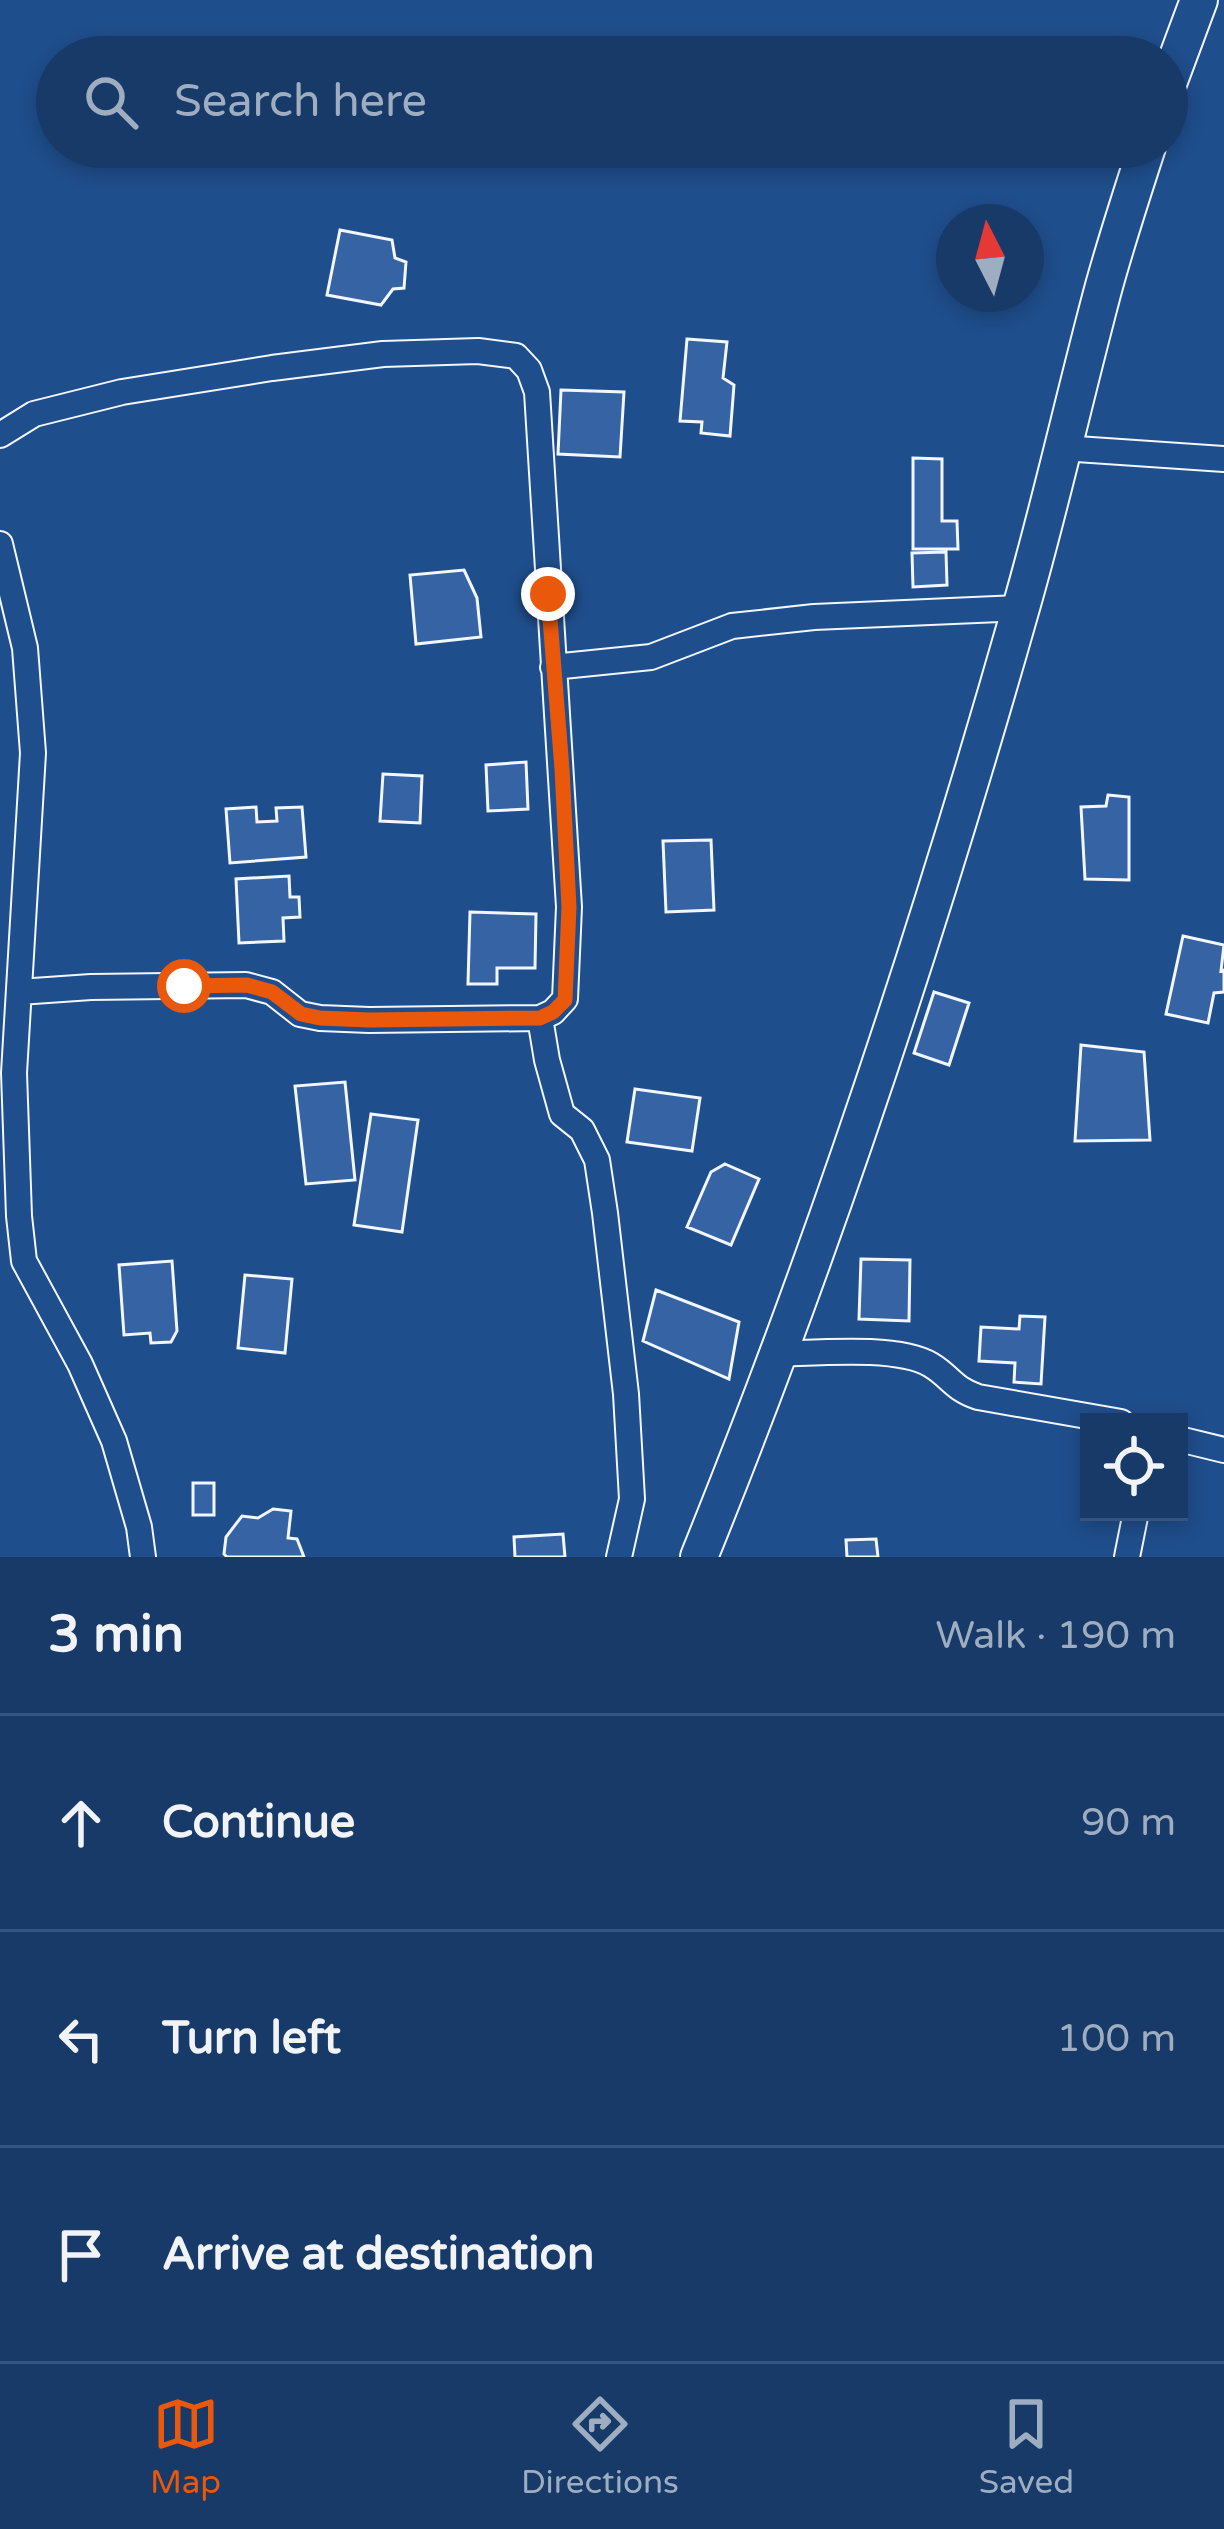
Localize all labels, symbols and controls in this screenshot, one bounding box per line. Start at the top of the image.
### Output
search box [36,36,1188,168]
icon: search [78,69,144,135]
text: Search here [174,75,427,129]
north arrow [936,204,1044,312]
route end [521,567,575,621]
route start [157,959,211,1013]
map controls [1080,1413,1188,1521]
button: locate [1080,1413,1188,1521]
text: 3 min [48,1604,184,1666]
text: Walk · 190 m [935,1612,1176,1659]
icon: ahead [48,1790,114,1856]
text: Continue [162,1796,355,1850]
text: 90 m [1081,1799,1176,1846]
icon: left [48,2006,114,2072]
text: Turn left [162,2012,341,2066]
text: 100 m [1057,2015,1176,2062]
icon: arrive [48,2222,114,2288]
text: Arrive at destination [162,2228,594,2282]
tab: Map [150,2391,221,2502]
tab: Directions [521,2391,679,2502]
tab: Saved [979,2391,1074,2502]

